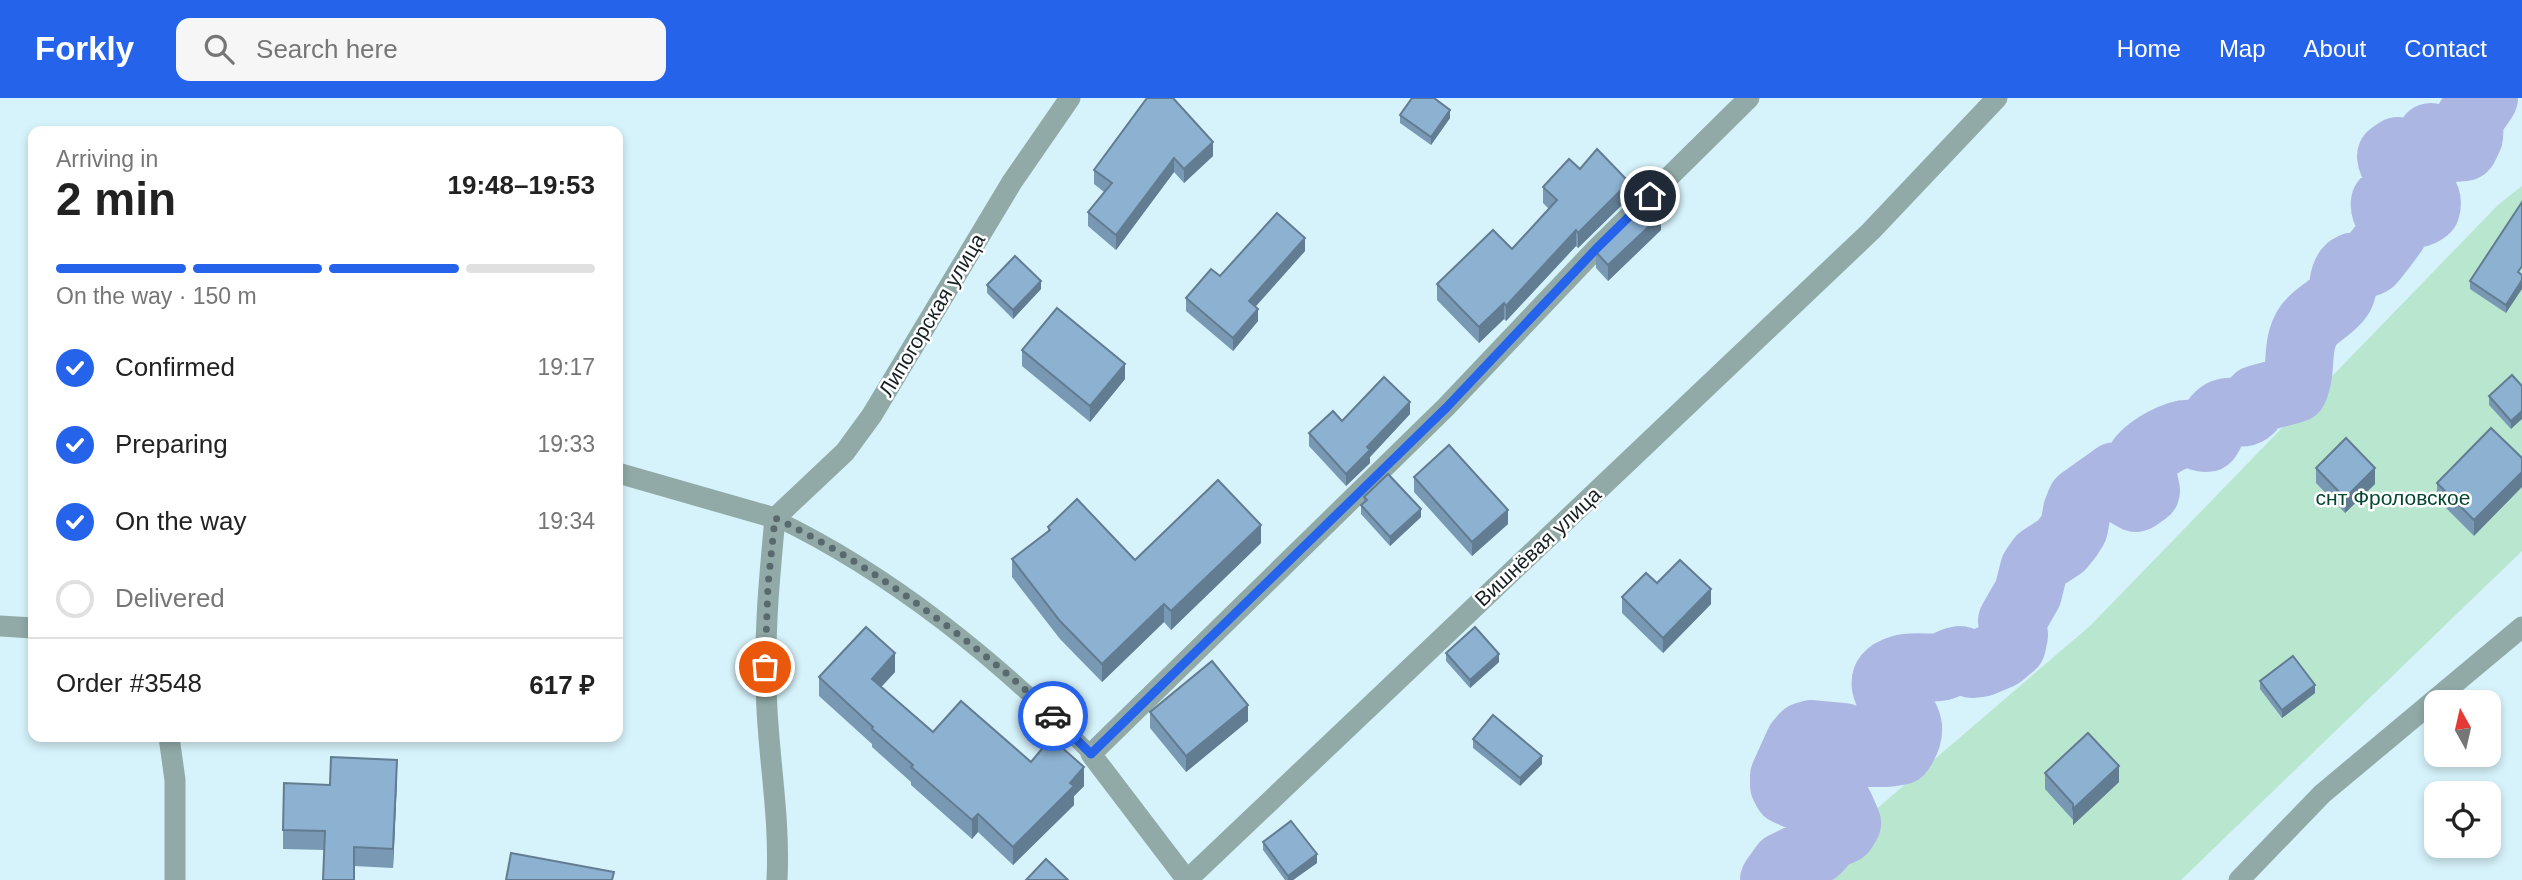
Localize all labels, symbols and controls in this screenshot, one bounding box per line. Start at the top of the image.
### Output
search box [176,18,666,81]
text: Forkly [35,30,134,67]
icon: search [200,30,238,68]
text: Search here [256,34,398,64]
text: Home [2117,35,2181,62]
text: Map [2219,35,2266,62]
text: About [2304,35,2366,62]
text: Contact [2404,35,2487,62]
text: Arriving in [56,146,158,172]
pin [1620,166,1680,226]
text: 19:48–19:53 [448,170,595,200]
text: 2 min [56,173,176,225]
icon: home [1631,177,1669,215]
street label: Липогорская улица [874,229,989,400]
text: On the way · 150 m [56,283,257,309]
icon: check [56,349,94,387]
text: Confirmed [115,352,235,382]
text: 19:17 [537,354,595,380]
icon: check [56,426,94,464]
text: Preparing [115,429,228,459]
text: 19:33 [537,431,595,457]
street label: Вишнёвая улица [1470,482,1605,611]
park label: снт Фроловское [2316,486,2470,509]
icon: check [56,503,94,541]
text: On the way [115,506,247,536]
text: 19:34 [537,508,595,534]
text: Delivered [115,583,225,613]
pin [735,637,795,697]
icon: bag [746,648,784,686]
text: Order #3548 [56,668,202,698]
text: 617 ₽ [529,670,595,700]
courier [1018,681,1088,751]
north arrow [2424,690,2501,766]
map controls [2424,690,2501,858]
icon: car [1034,697,1072,735]
button: locate [2424,781,2501,858]

